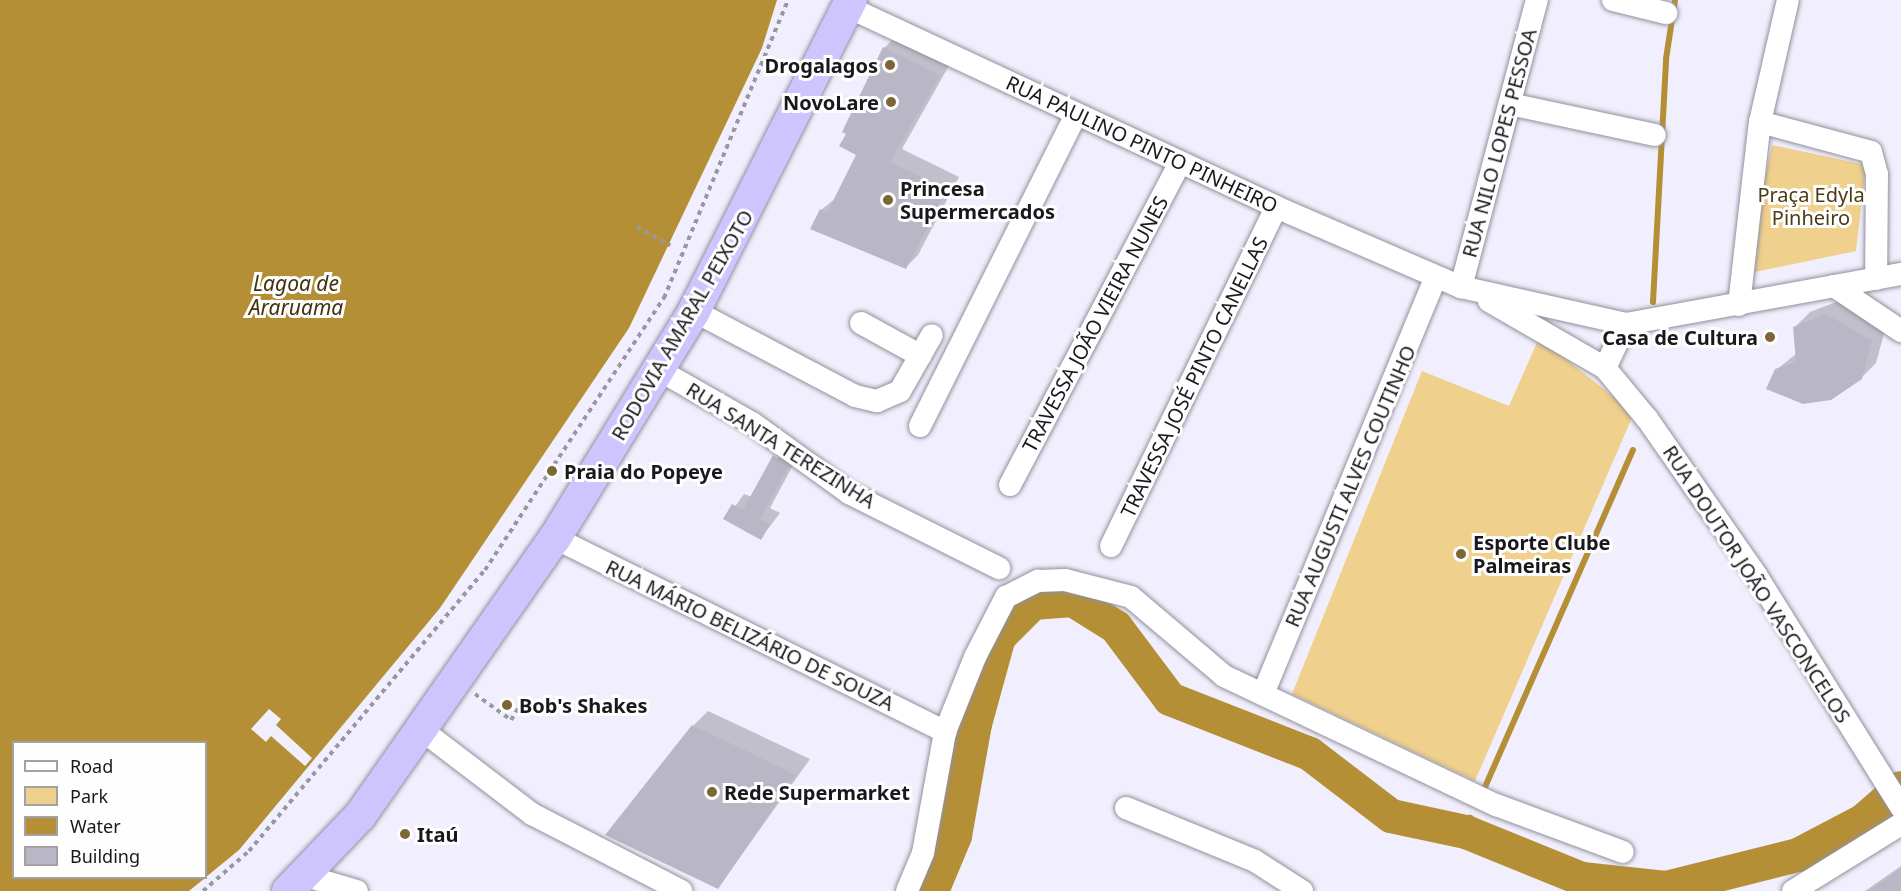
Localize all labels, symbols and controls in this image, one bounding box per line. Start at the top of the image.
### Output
street label: RUA NILO LOPES PESSOA [1457,26,1541,260]
place label: Drogalagos [765,53,878,77]
marker: Drogalagos [883,58,897,72]
street label: RUA PAULINO PINTO PINHEIRO [1002,70,1282,218]
place label: NovoLare [783,90,879,114]
marker: NovoLare [884,95,898,109]
place label: Princesa Supermercados [900,176,1055,223]
park label: Praça Edyla Pinheiro [1757,183,1865,230]
street label: TRAVESSA JOÃO VIEIRA NUNES [1017,192,1173,456]
marker: Princesa Supermercados [881,193,895,207]
street label: RODOVIA AMARAL PEIXOTO [606,205,758,445]
street label: TRAVESSA JOSÉ PINTO CANELLAS [1115,233,1273,521]
water label: Lagoa de Araruama [249,270,343,320]
place label: Casa de Cultura [1602,325,1758,349]
marker: Casa de Cultura [1763,330,1777,344]
street label: RUA AUGUSTI ALVES COUTINHO [1280,342,1420,630]
street label: RUA SANTA TEREZINHA [682,377,880,513]
street label: RUA DOUTOR JOÃO VASCONCELOS [1658,441,1856,727]
place label: Praia do Popeye [564,459,723,483]
marker: Praia do Popeye [545,464,559,478]
place label: Esporte Clube Palmeiras [1473,530,1611,577]
marker: Esporte Clube Palmeiras [1454,547,1468,561]
street label: RUA MÁRIO BELIZÁRIO DE SOUZA [602,555,898,715]
place label: Bob's Shakes [519,693,648,717]
marker: Bob's Shakes [500,698,514,712]
legend [12,741,207,879]
text: Road [70,754,113,778]
place label: Rede Supermarket [724,780,910,804]
text: Park [70,784,108,808]
marker: Rede Supermarket [705,785,719,799]
text: Water [70,814,121,838]
place label: Itaú [417,822,458,846]
marker: Itaú [398,827,412,841]
text: Building [70,844,140,868]

